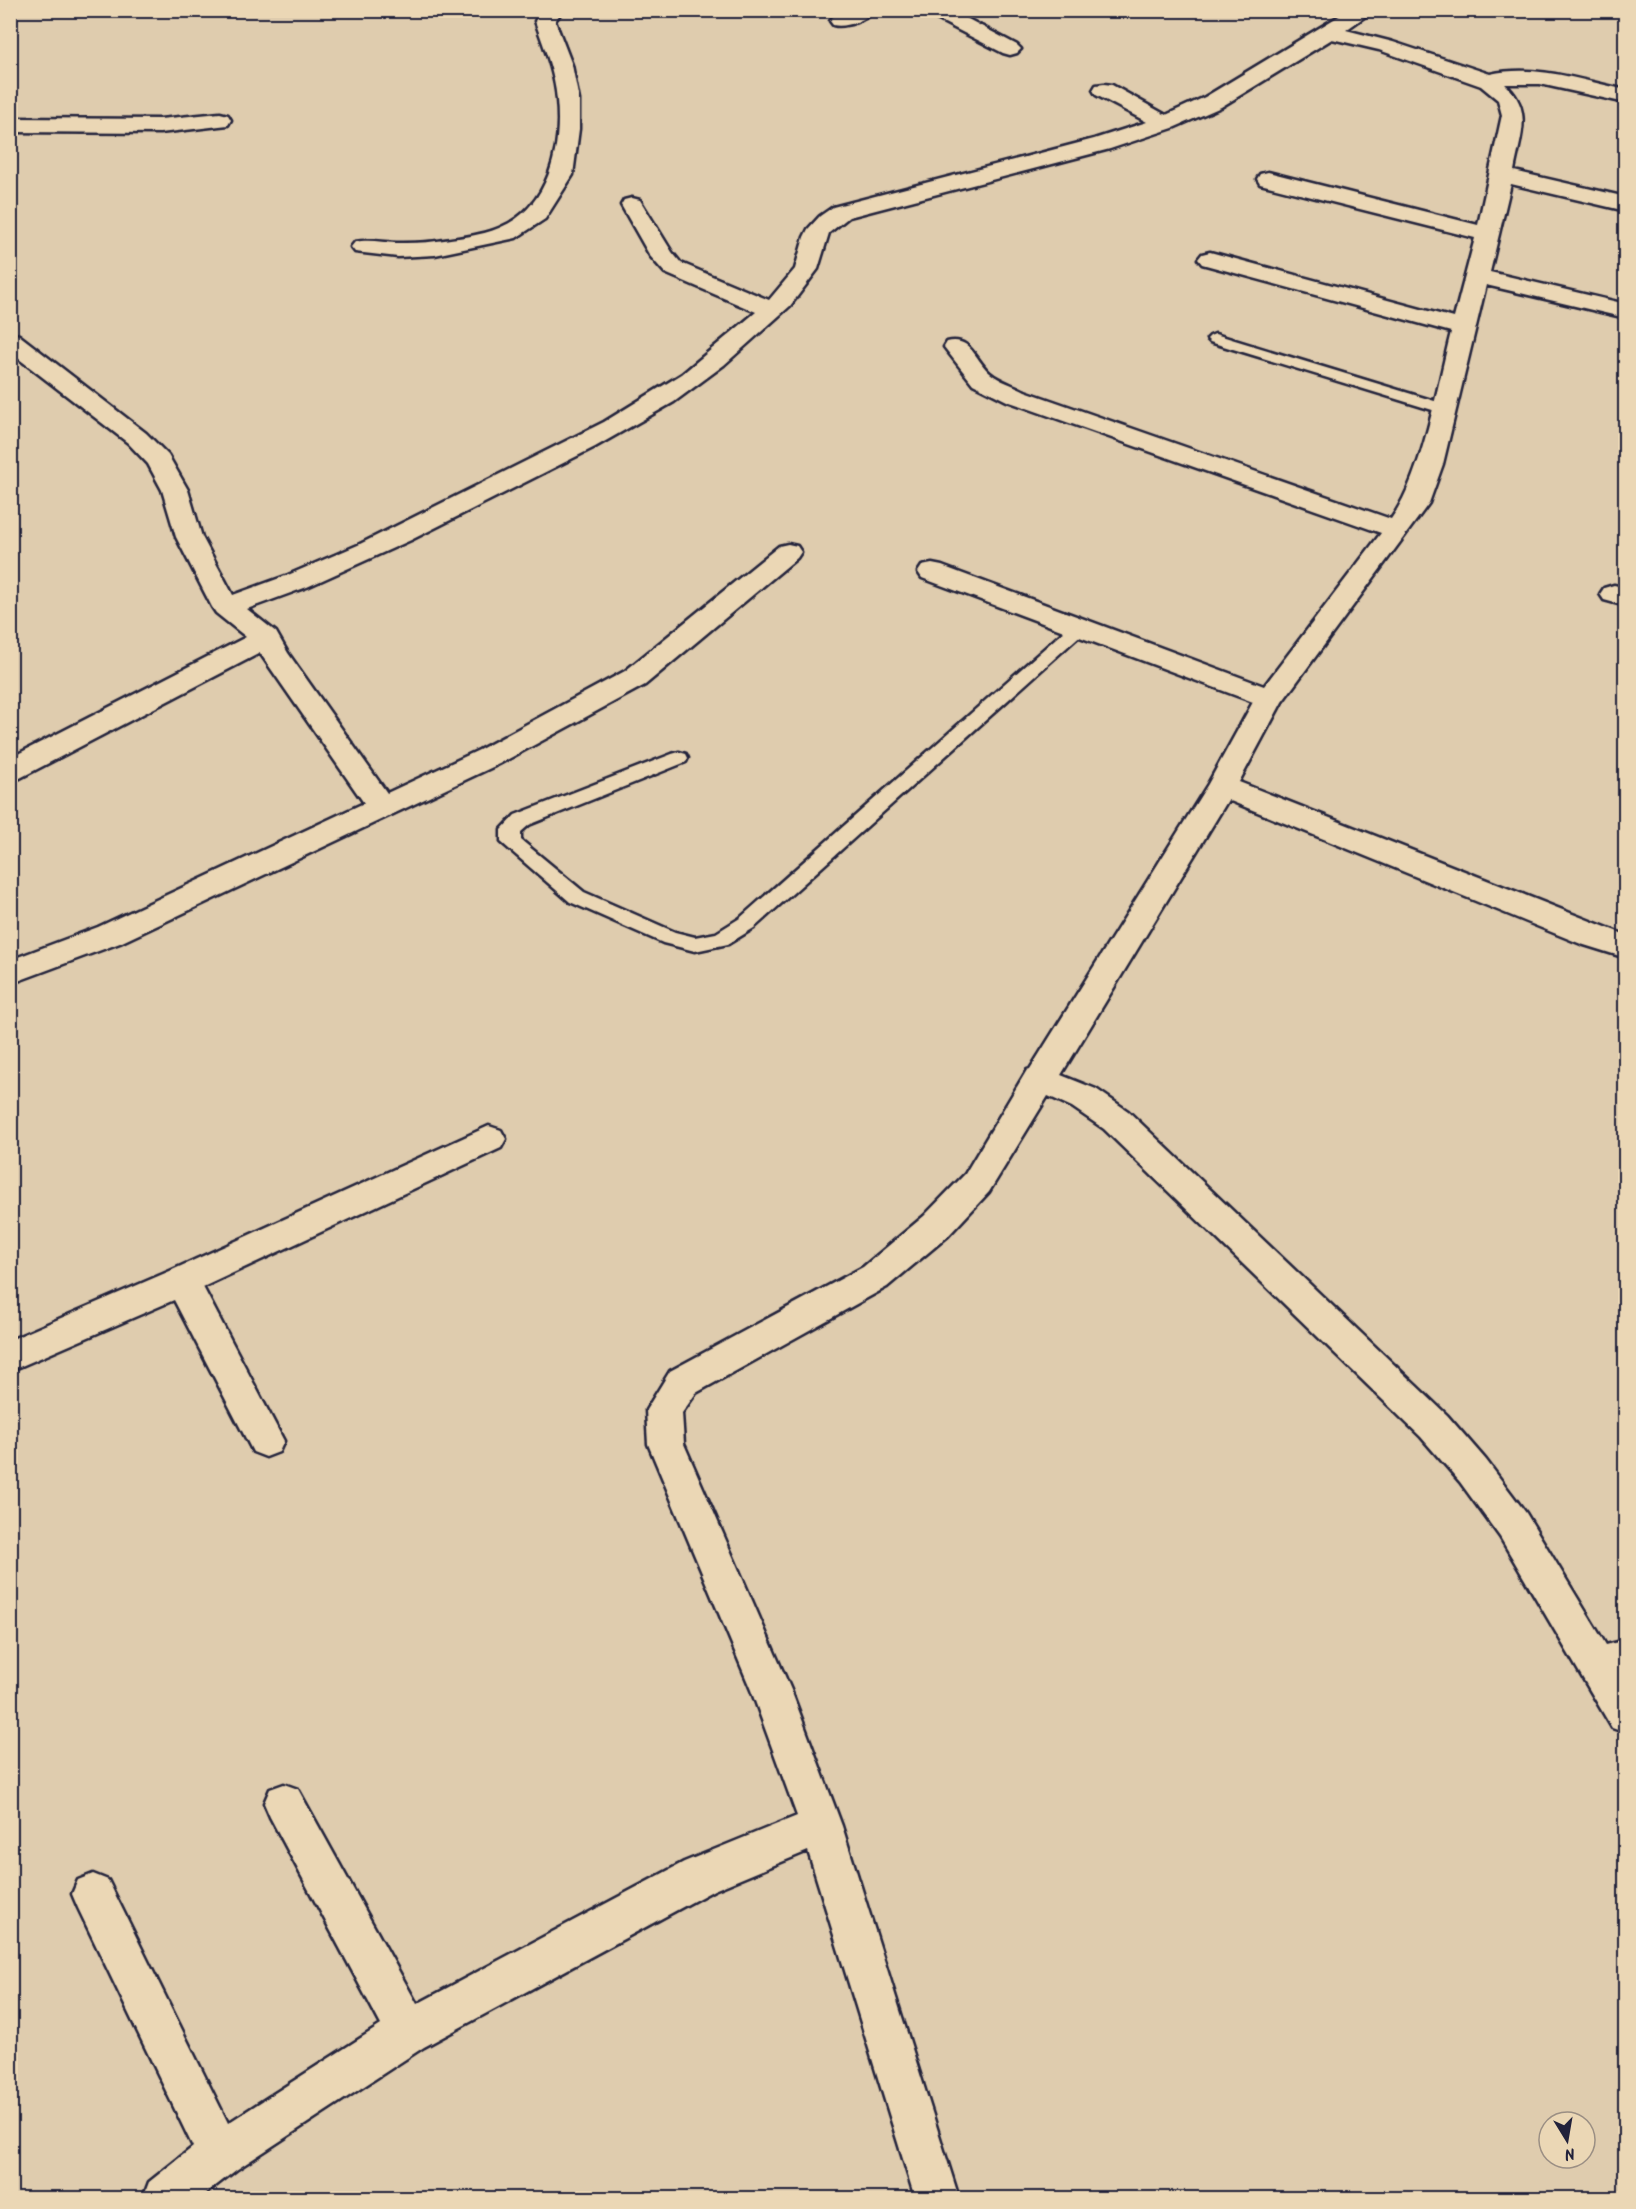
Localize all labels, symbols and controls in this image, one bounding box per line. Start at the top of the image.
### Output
north arrow [1537,2110,1597,2170]
text: N [1562,2140,1577,2166]

